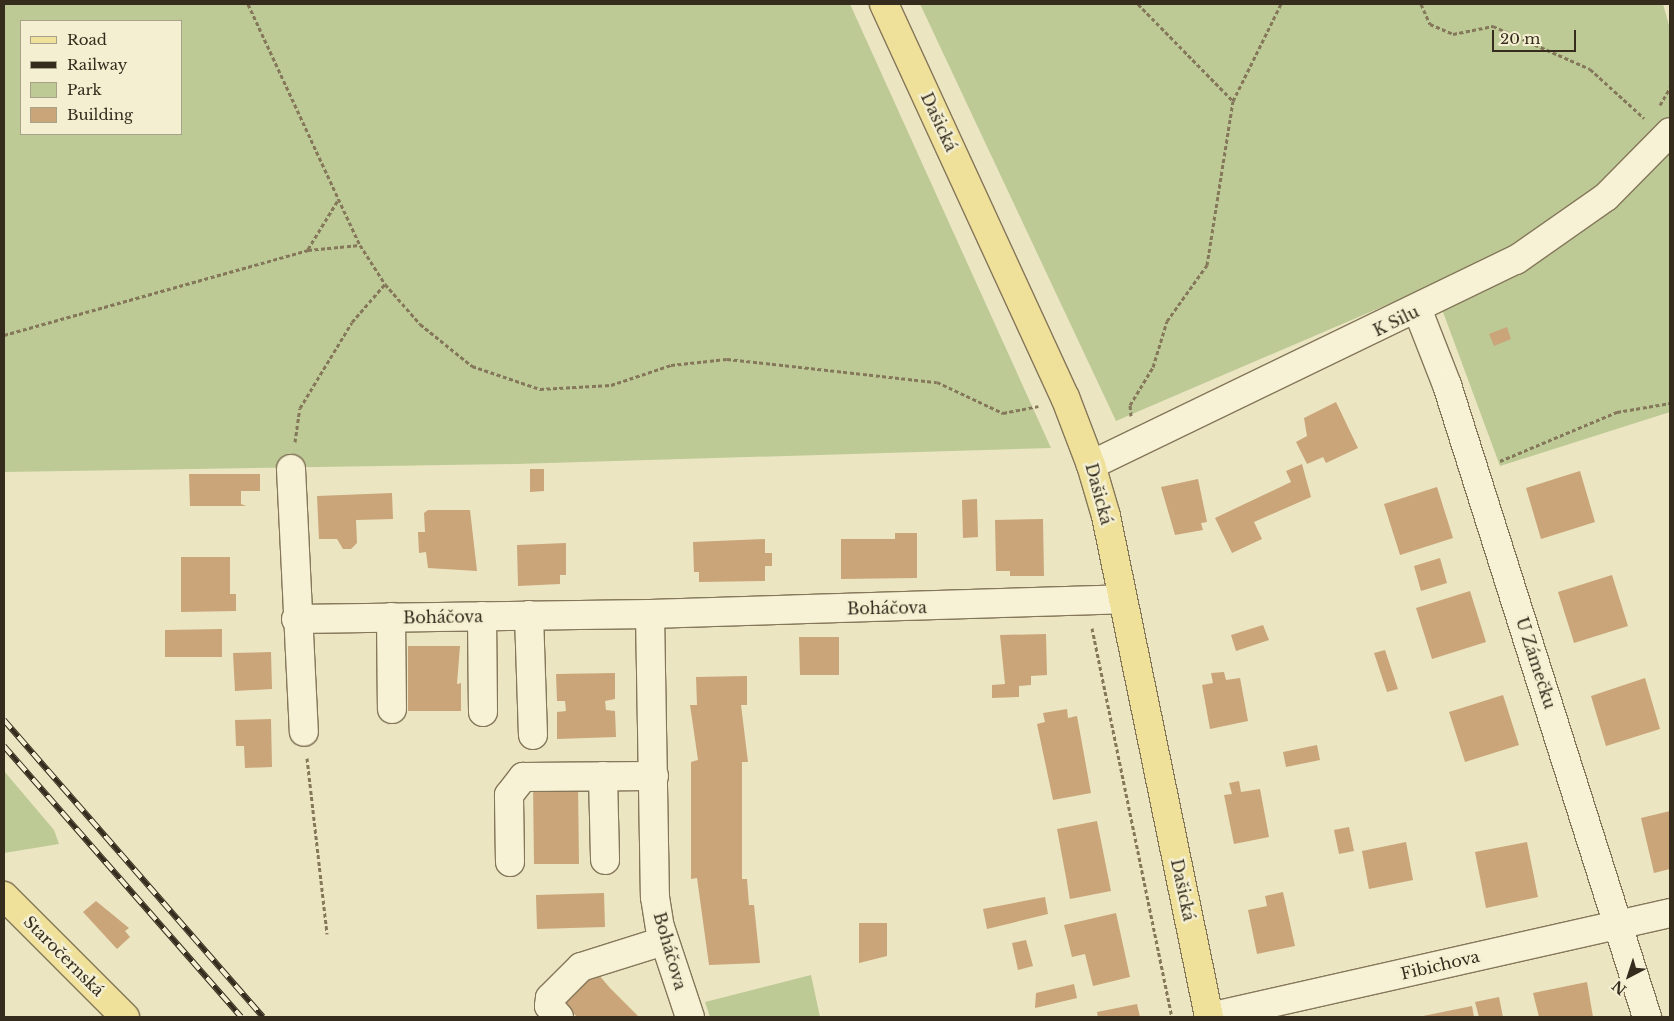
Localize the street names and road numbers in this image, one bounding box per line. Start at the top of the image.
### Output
street label: Dašická [917,89,961,155]
street label: K Silu [1370,302,1422,340]
street label: Dašická [1082,461,1116,527]
street label: Boháčova [847,598,927,618]
street label: Boháčova [403,607,483,627]
street label: U Zámečku [1512,615,1560,711]
street label: Dašická [1167,857,1199,923]
street label: Boháčova [650,910,690,992]
street label: Staročernská [20,912,108,1000]
street label: Fibichova [1399,947,1481,983]

